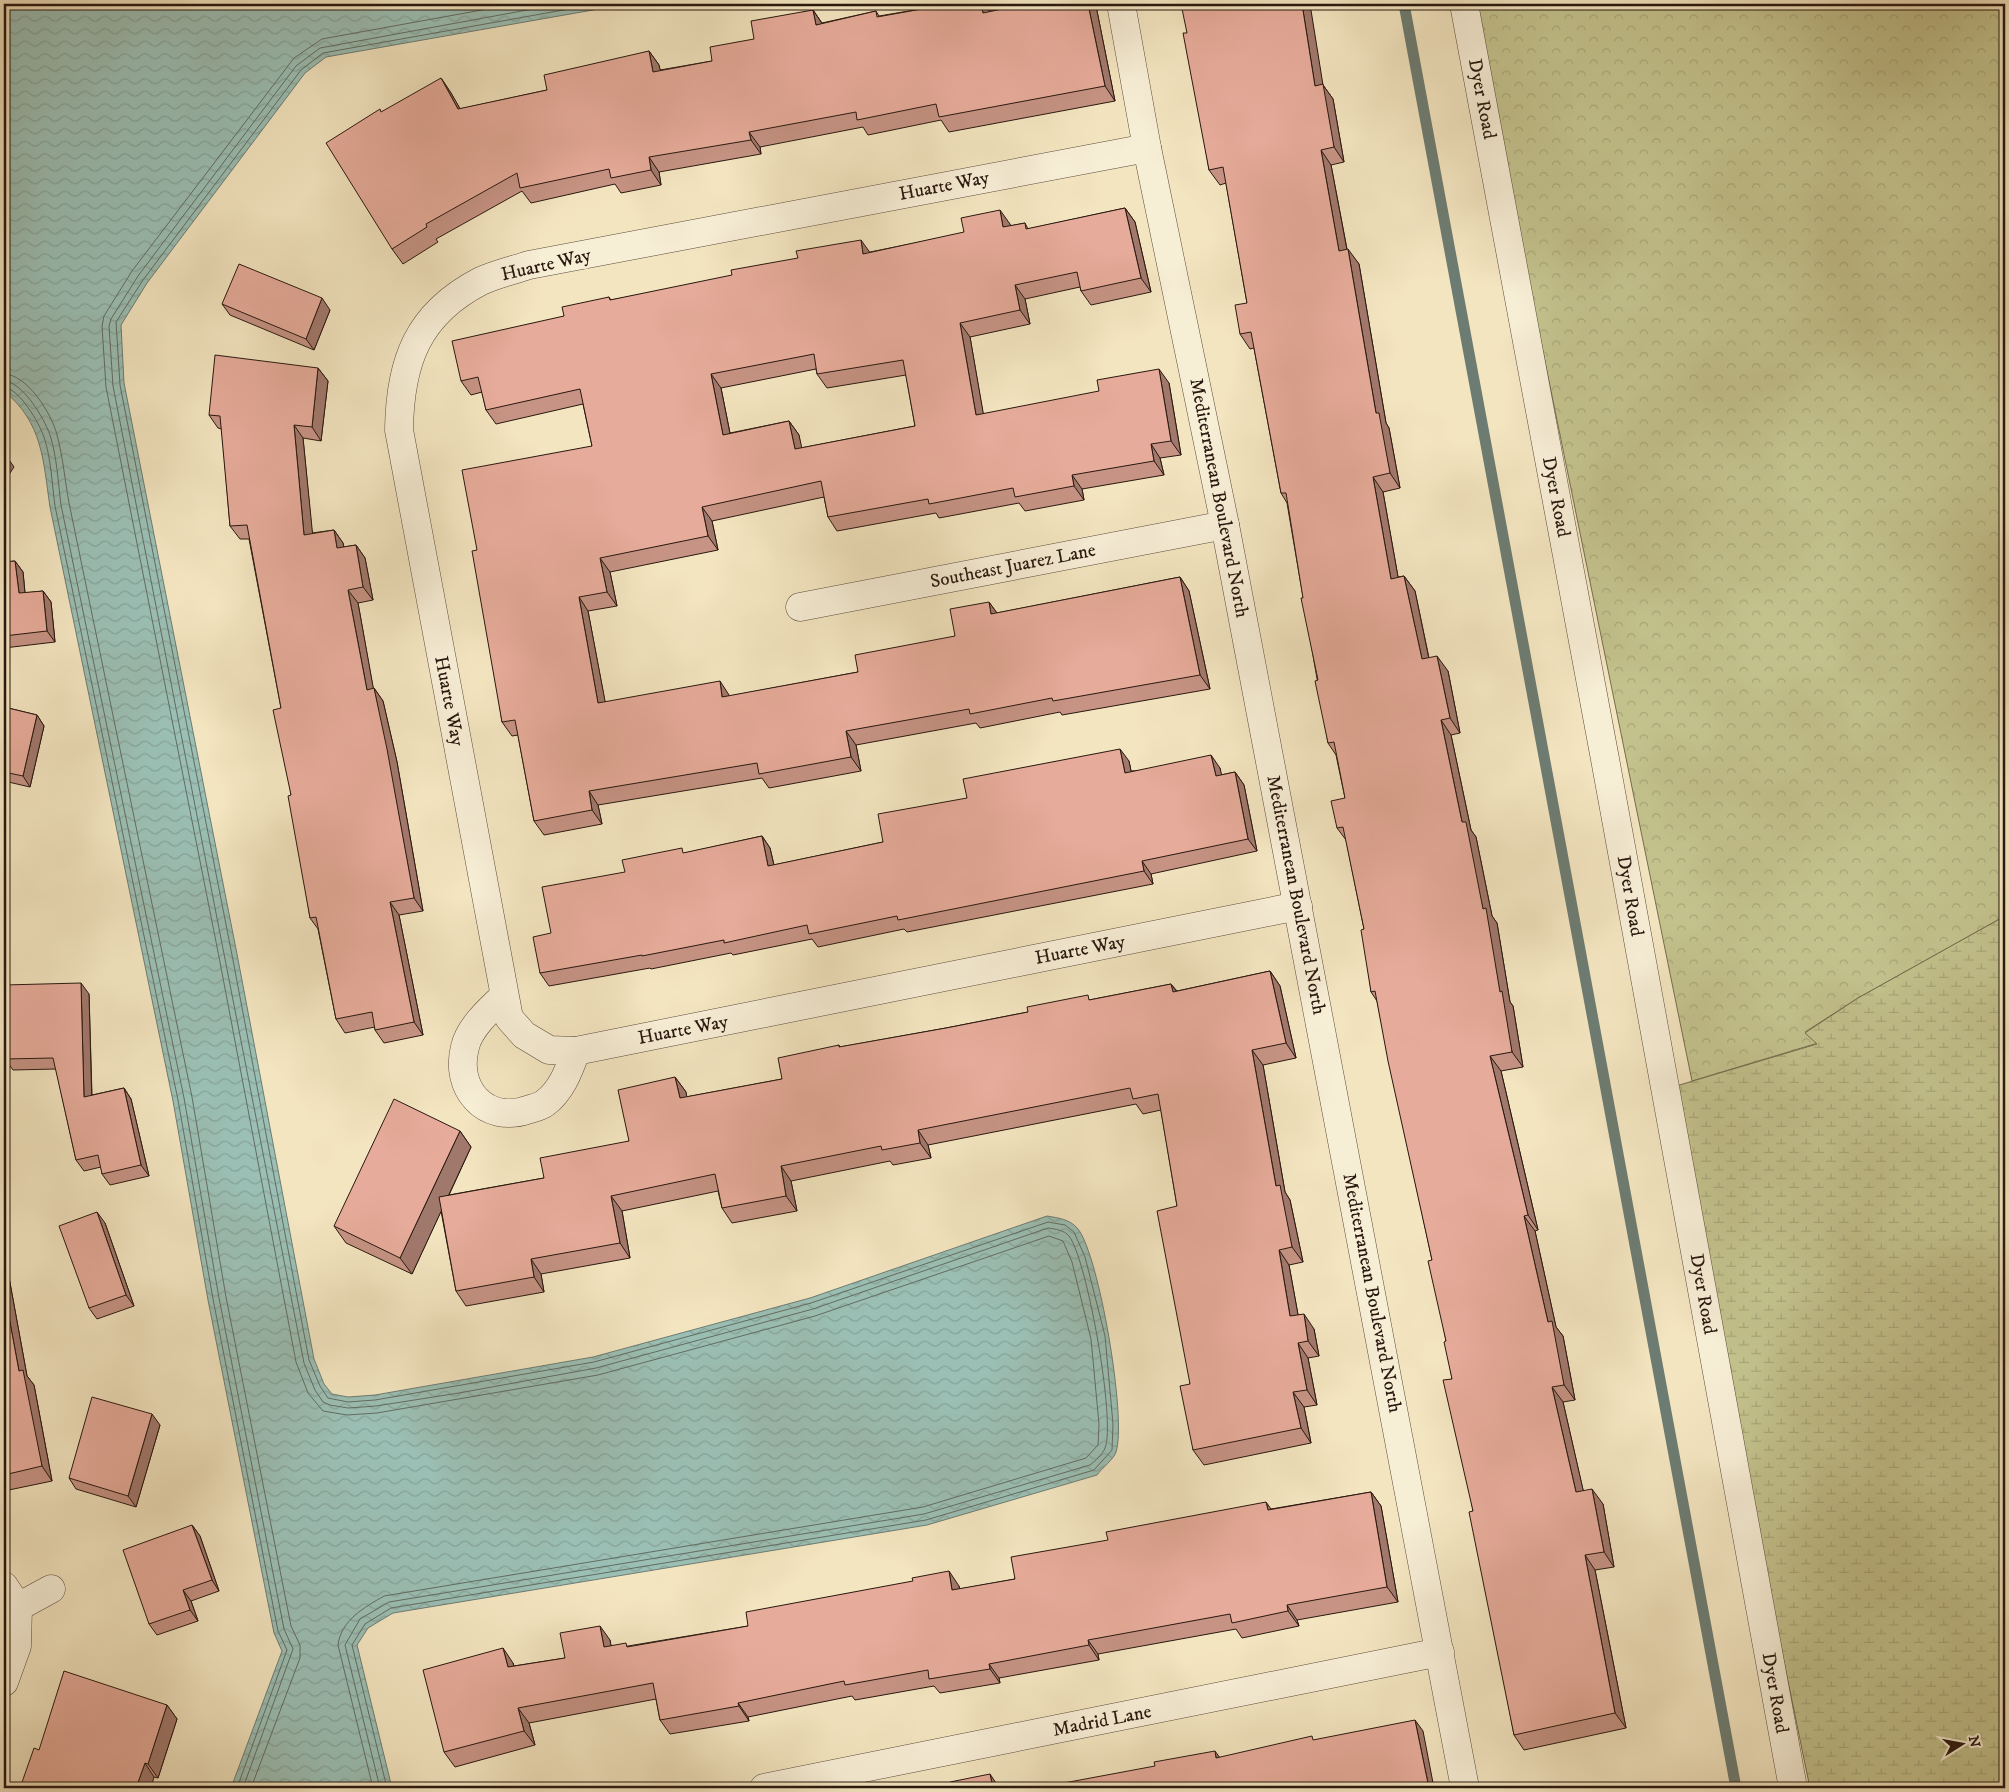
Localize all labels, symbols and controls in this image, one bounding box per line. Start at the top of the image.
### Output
street label: Dyer Road [1463,57,1501,142]
street label: Huarte Way [897,166,992,206]
street label: Huarte Way [499,243,594,286]
street label: Mediterranean Boulevard North [1184,376,1254,620]
street label: Dyer Road [1537,455,1575,540]
street label: Southeast Juarez Lane [928,539,1098,593]
street label: Huarte Way [429,654,469,749]
street label: Mediterranean Boulevard North [1261,773,1331,1017]
street label: Dyer Road [1612,854,1648,939]
street label: Huarte Way [1033,930,1128,970]
street label: Huarte Way [636,1010,731,1050]
street label: Mediterranean Boulevard North [1337,1171,1407,1415]
street label: Dyer Road [1685,1252,1721,1337]
street label: Dyer Road [1757,1651,1793,1736]
street label: Madrid Lane [1051,1700,1153,1742]
north arrow [1936,1720,1986,1770]
text: N [1964,1734,1984,1750]

